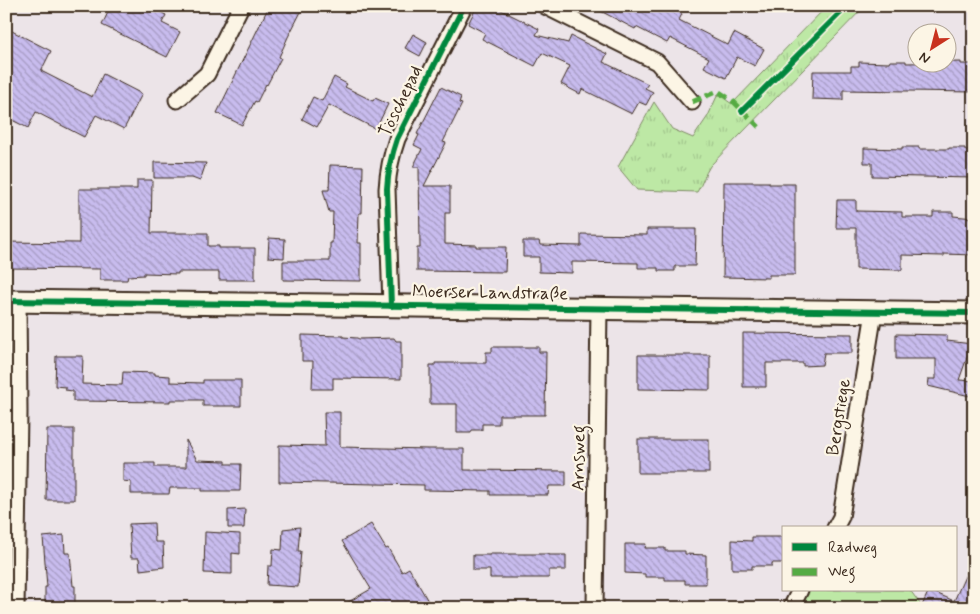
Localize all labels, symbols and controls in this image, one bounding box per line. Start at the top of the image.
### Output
north arrow [908,22,958,72]
text: N [916,48,934,68]
street label: Töschepad [373,62,429,141]
street label: Moerser Landstraße [412,280,568,306]
street label: Bergstiege [821,377,858,457]
street label: Arnsweg [566,425,594,491]
legend [782,526,958,592]
text: Radweg [828,538,877,558]
text: Weg [828,562,855,583]

